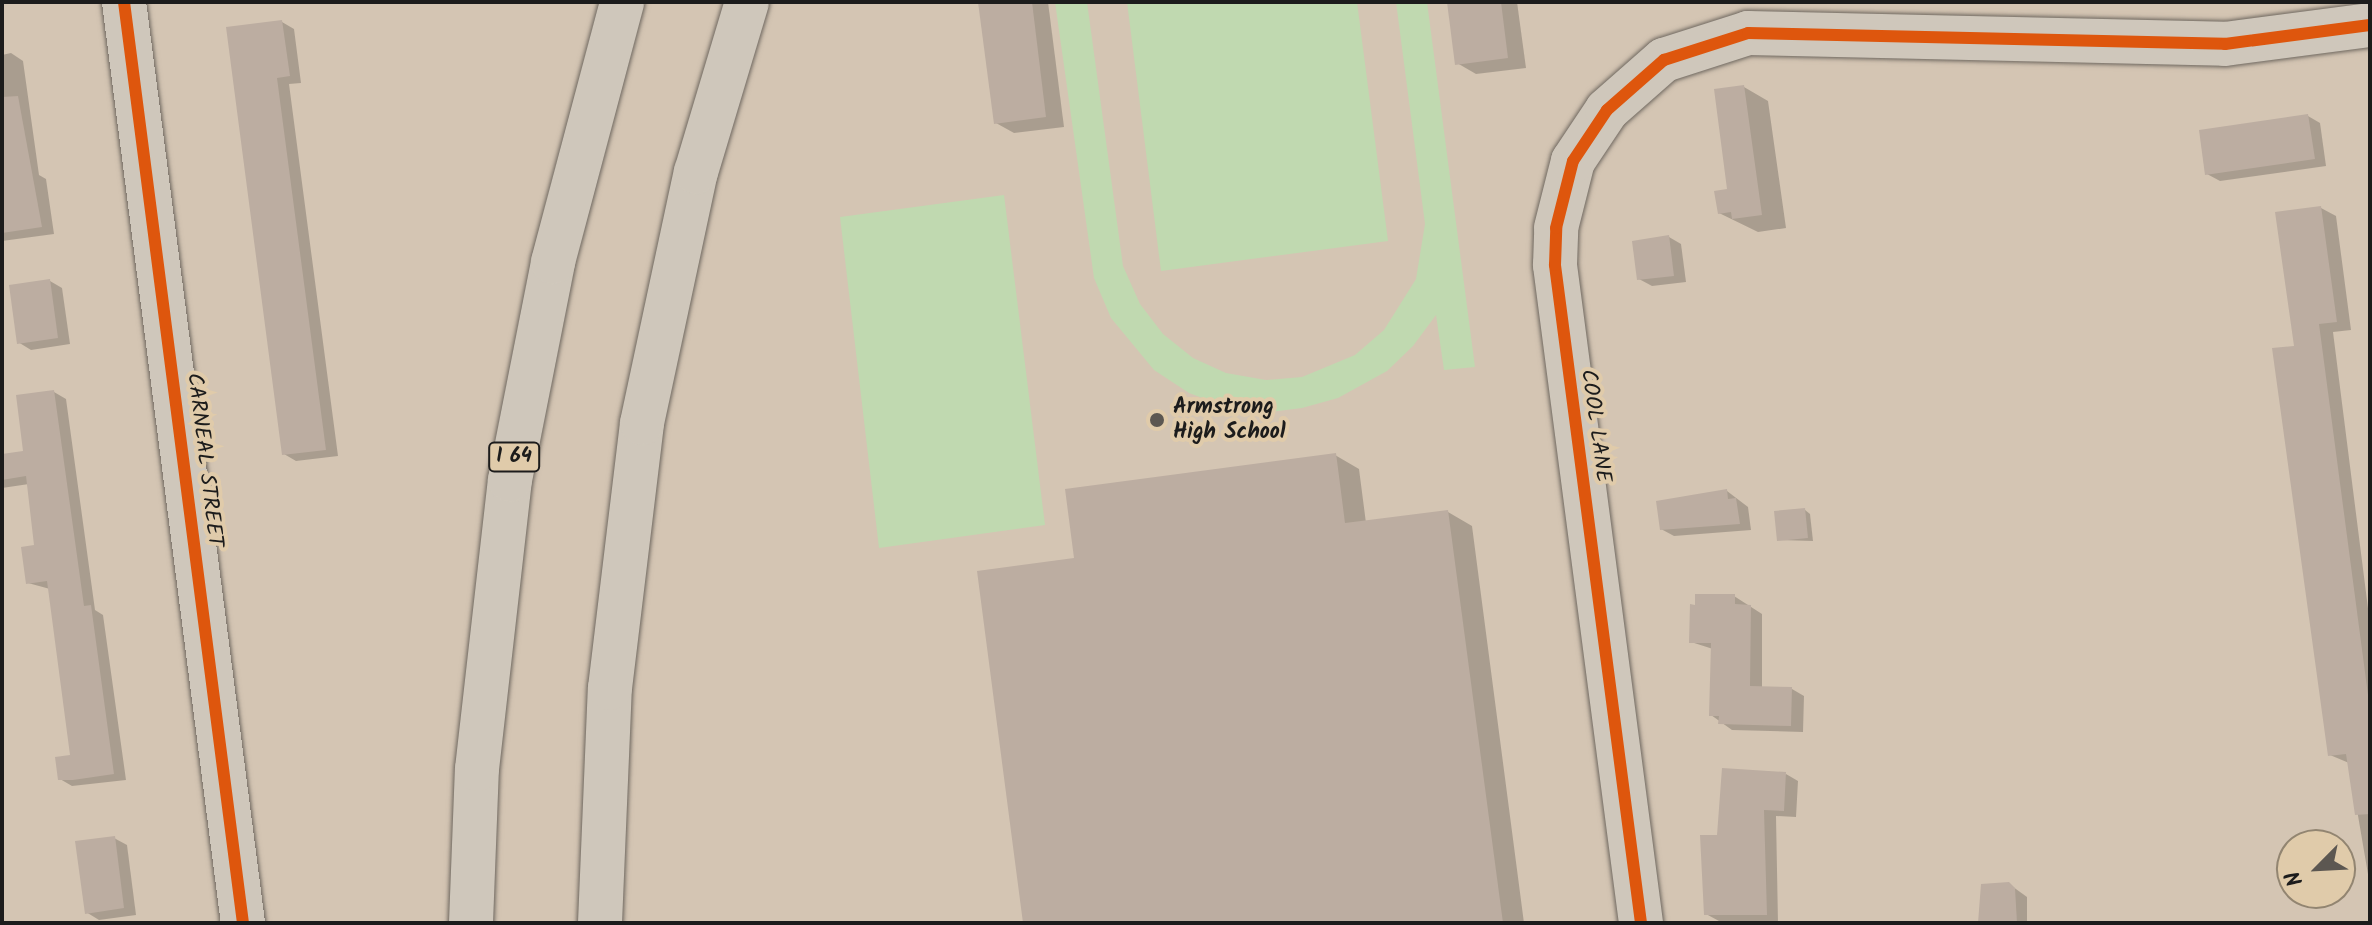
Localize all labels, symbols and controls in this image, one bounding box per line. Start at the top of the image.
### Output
street label: COOL LANE [1574,368,1616,484]
street label: CARNEAL STREET [180,371,228,549]
place label: Armstrong High School [1173,394,1286,446]
marker: Armstrong High School [1148,411,1166,429]
road number: I 64 [488,441,540,473]
north arrow [2276,829,2356,909]
text: N [2277,865,2314,892]

